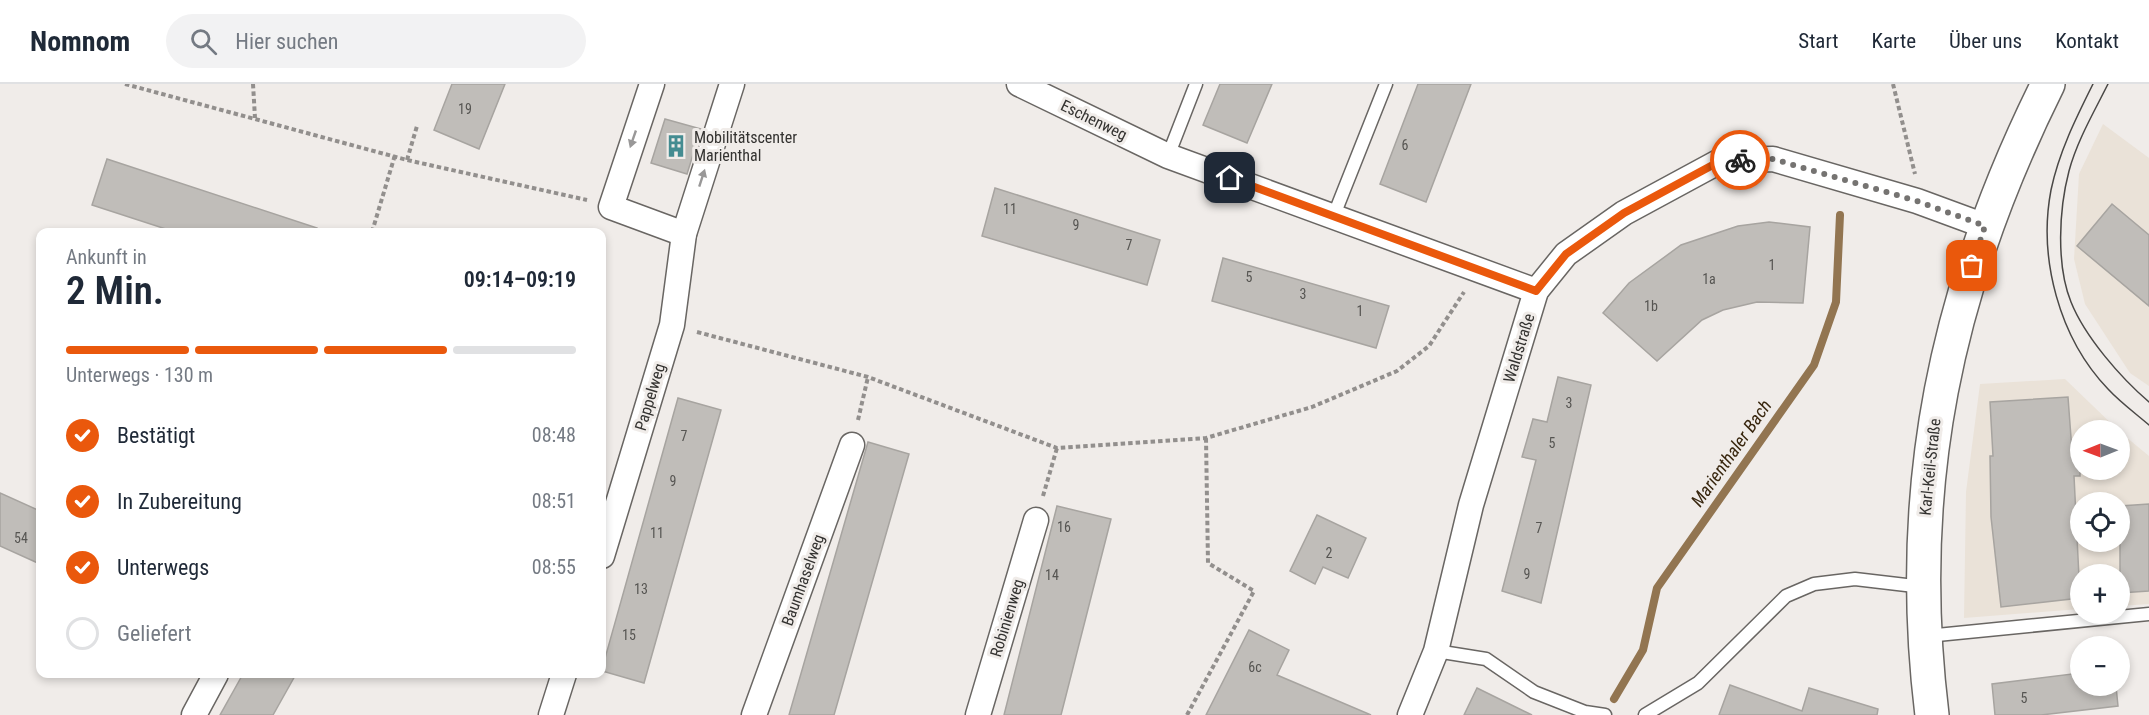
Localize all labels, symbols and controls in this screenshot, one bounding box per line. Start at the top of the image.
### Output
search box [166,14,586,68]
text: Nomnom [30,25,130,58]
icon: search [187,25,220,58]
text: Hier suchen [235,29,339,54]
text: Start [1798,29,1839,53]
text: Karte [1872,29,1916,53]
text: Über uns [1949,29,2022,53]
text: Kontakt [2055,29,2119,53]
street label: Eschenweg [1058,96,1130,144]
house number: 19 [458,101,472,117]
place label: Mobilitätscenter Marienthal [694,128,797,165]
courier [1710,130,1770,190]
one-way arrow [628,131,638,149]
building icon: Mobilitätscenter Marienthal [663,133,689,159]
house number: 6 [1402,137,1409,153]
icon: bike [1724,144,1757,177]
pin [1204,152,1255,203]
icon: home [1213,161,1246,194]
one-way arrow [698,169,707,187]
house number: 11 [1003,201,1017,217]
house number: 9 [1073,217,1079,233]
house number: 7 [1126,237,1133,253]
pin [1946,240,1997,291]
text: Ankunft in [66,245,147,269]
icon: bag [1955,249,1988,282]
house number: 1 [1769,257,1775,273]
text: 09:14–09:19 [464,267,576,292]
text: 2 Min. [66,268,164,314]
house number: 5 [1246,269,1253,285]
house number: 1a [1702,271,1716,287]
house number: 3 [1300,286,1306,302]
house number: 1b [1644,298,1658,314]
house number: 1 [1357,303,1363,319]
street label: Waldstraße [1499,311,1539,385]
street label: Pappelweg [631,361,669,433]
text: Unterwegs · 130 m [66,363,213,387]
house number: 3 [1566,395,1572,411]
water label: Marienthaler Bach [1686,396,1776,510]
street label: Karl-Keil-Straße [1915,418,1945,516]
icon: check [66,419,99,452]
north arrow [2070,420,2130,480]
map controls [2070,420,2130,696]
text: Bestätigt [117,423,195,448]
text: 08:48 [532,423,576,447]
house number: 7 [681,428,688,444]
house number: 5 [1549,435,1556,451]
house number: 9 [670,473,676,489]
icon: check [66,485,99,518]
text: In Zubereitung [117,489,242,514]
text: 08:51 [532,489,576,513]
button: locate [2070,492,2130,552]
house number: 16 [1057,519,1071,535]
house number: 7 [1536,520,1543,536]
house number: 11 [650,525,664,541]
house number: 54 [14,530,28,546]
street label: Baumhaselweg [778,532,828,628]
house number: 2 [1326,545,1333,561]
icon: check [66,551,99,584]
text: Unterwegs [117,555,209,580]
text: 08:55 [532,555,576,579]
button: + [2070,564,2130,624]
house number: 9 [1524,566,1530,582]
house number: 14 [1045,567,1059,583]
street label: Robinienweg [986,577,1028,659]
house number: 13 [634,581,648,597]
text: Geliefert [117,621,192,646]
house number: 15 [622,627,636,643]
button: − [2070,636,2130,696]
house number: 6c [1248,659,1262,675]
house number: 5 [2021,690,2028,706]

